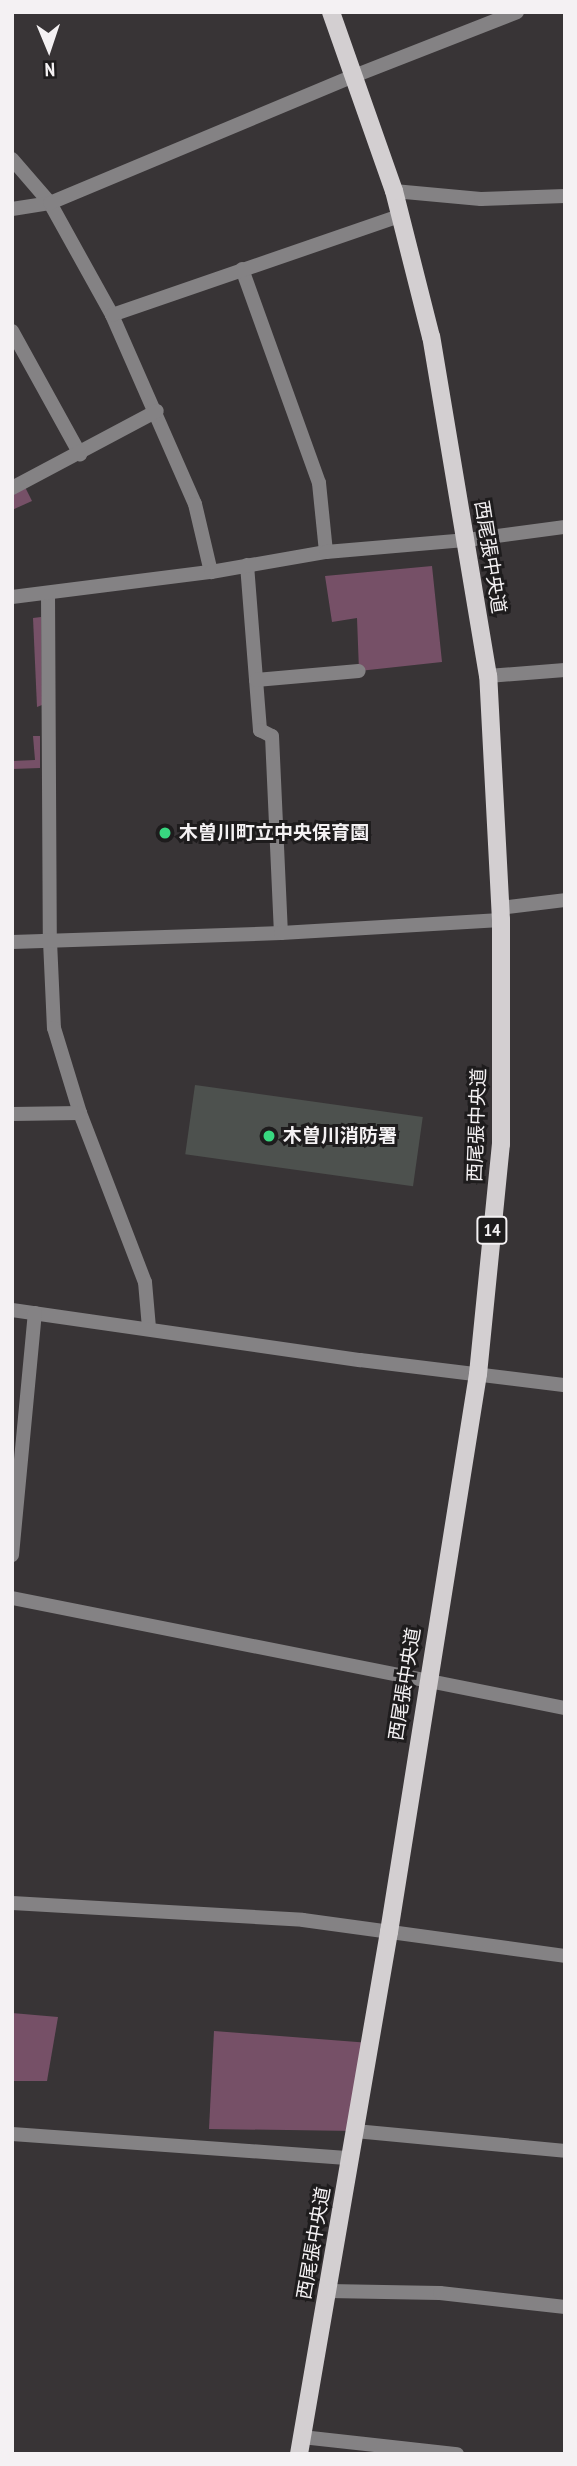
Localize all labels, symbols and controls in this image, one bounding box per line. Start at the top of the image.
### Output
north arrow [14,14,84,84]
text: N [44,58,55,82]
street label: 西尾張中央道 [470,499,510,615]
place label: 木曽川町立中央保育園 [179,822,369,844]
marker: 木曽川町立中央保育園 [157,825,173,841]
street label: 西尾張中央道 [464,1068,490,1182]
place label: 木曽川消防署 [283,1125,397,1147]
marker: 木曽川消防署 [261,1128,277,1144]
road number: 14 [476,1216,508,1245]
street label: 西尾張中央道 [385,1626,425,1742]
street label: 西尾張中央道 [293,2185,335,2301]

